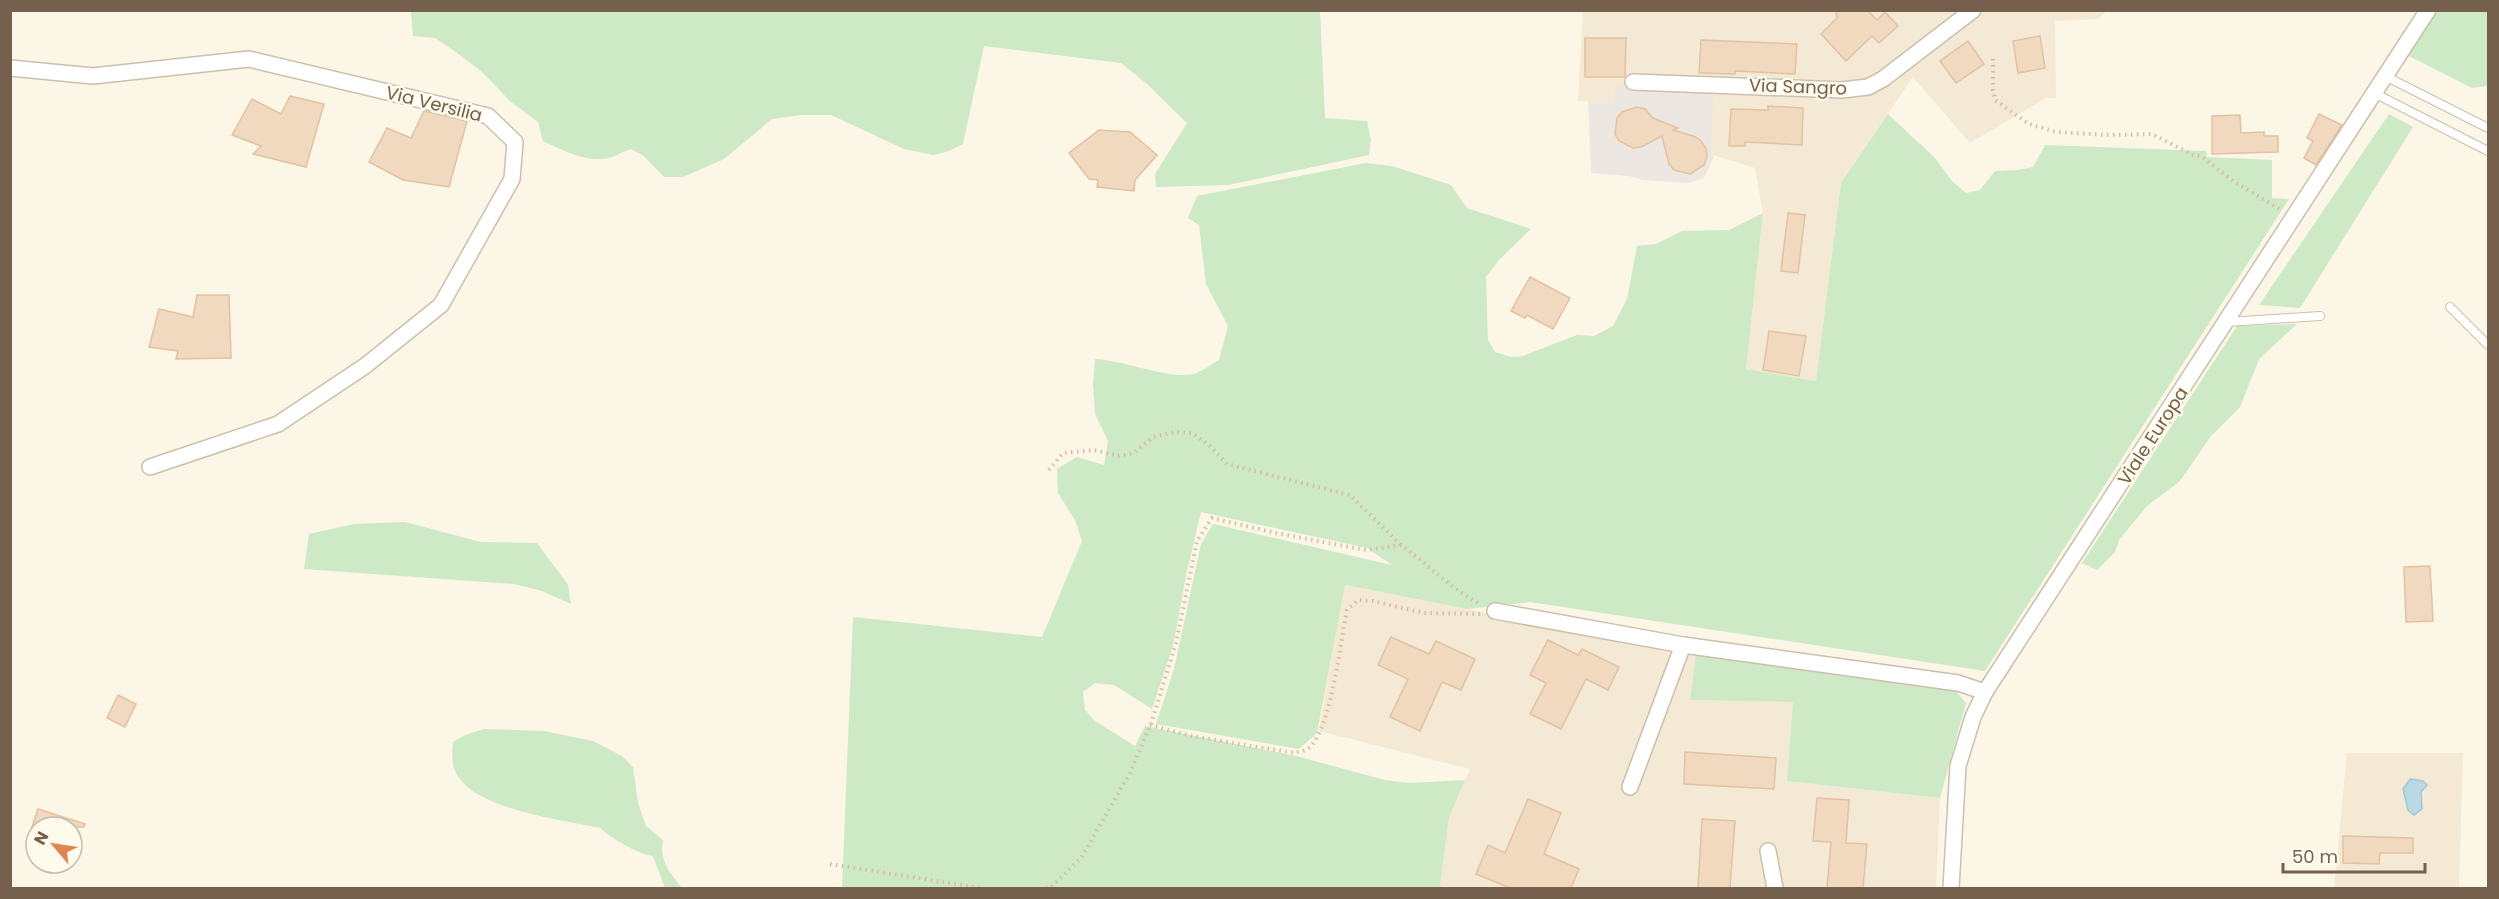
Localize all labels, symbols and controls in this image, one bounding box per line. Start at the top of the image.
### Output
street label: Via Sangro [1748,72,1848,101]
street label: Via Versilia [383,79,485,128]
street label: Viale Europa [2111,382,2194,490]
north arrow [24,815,84,875]
text: N [28,827,54,849]
scale bar [2283,836,2426,874]
text: 50 m [2292,844,2338,869]

